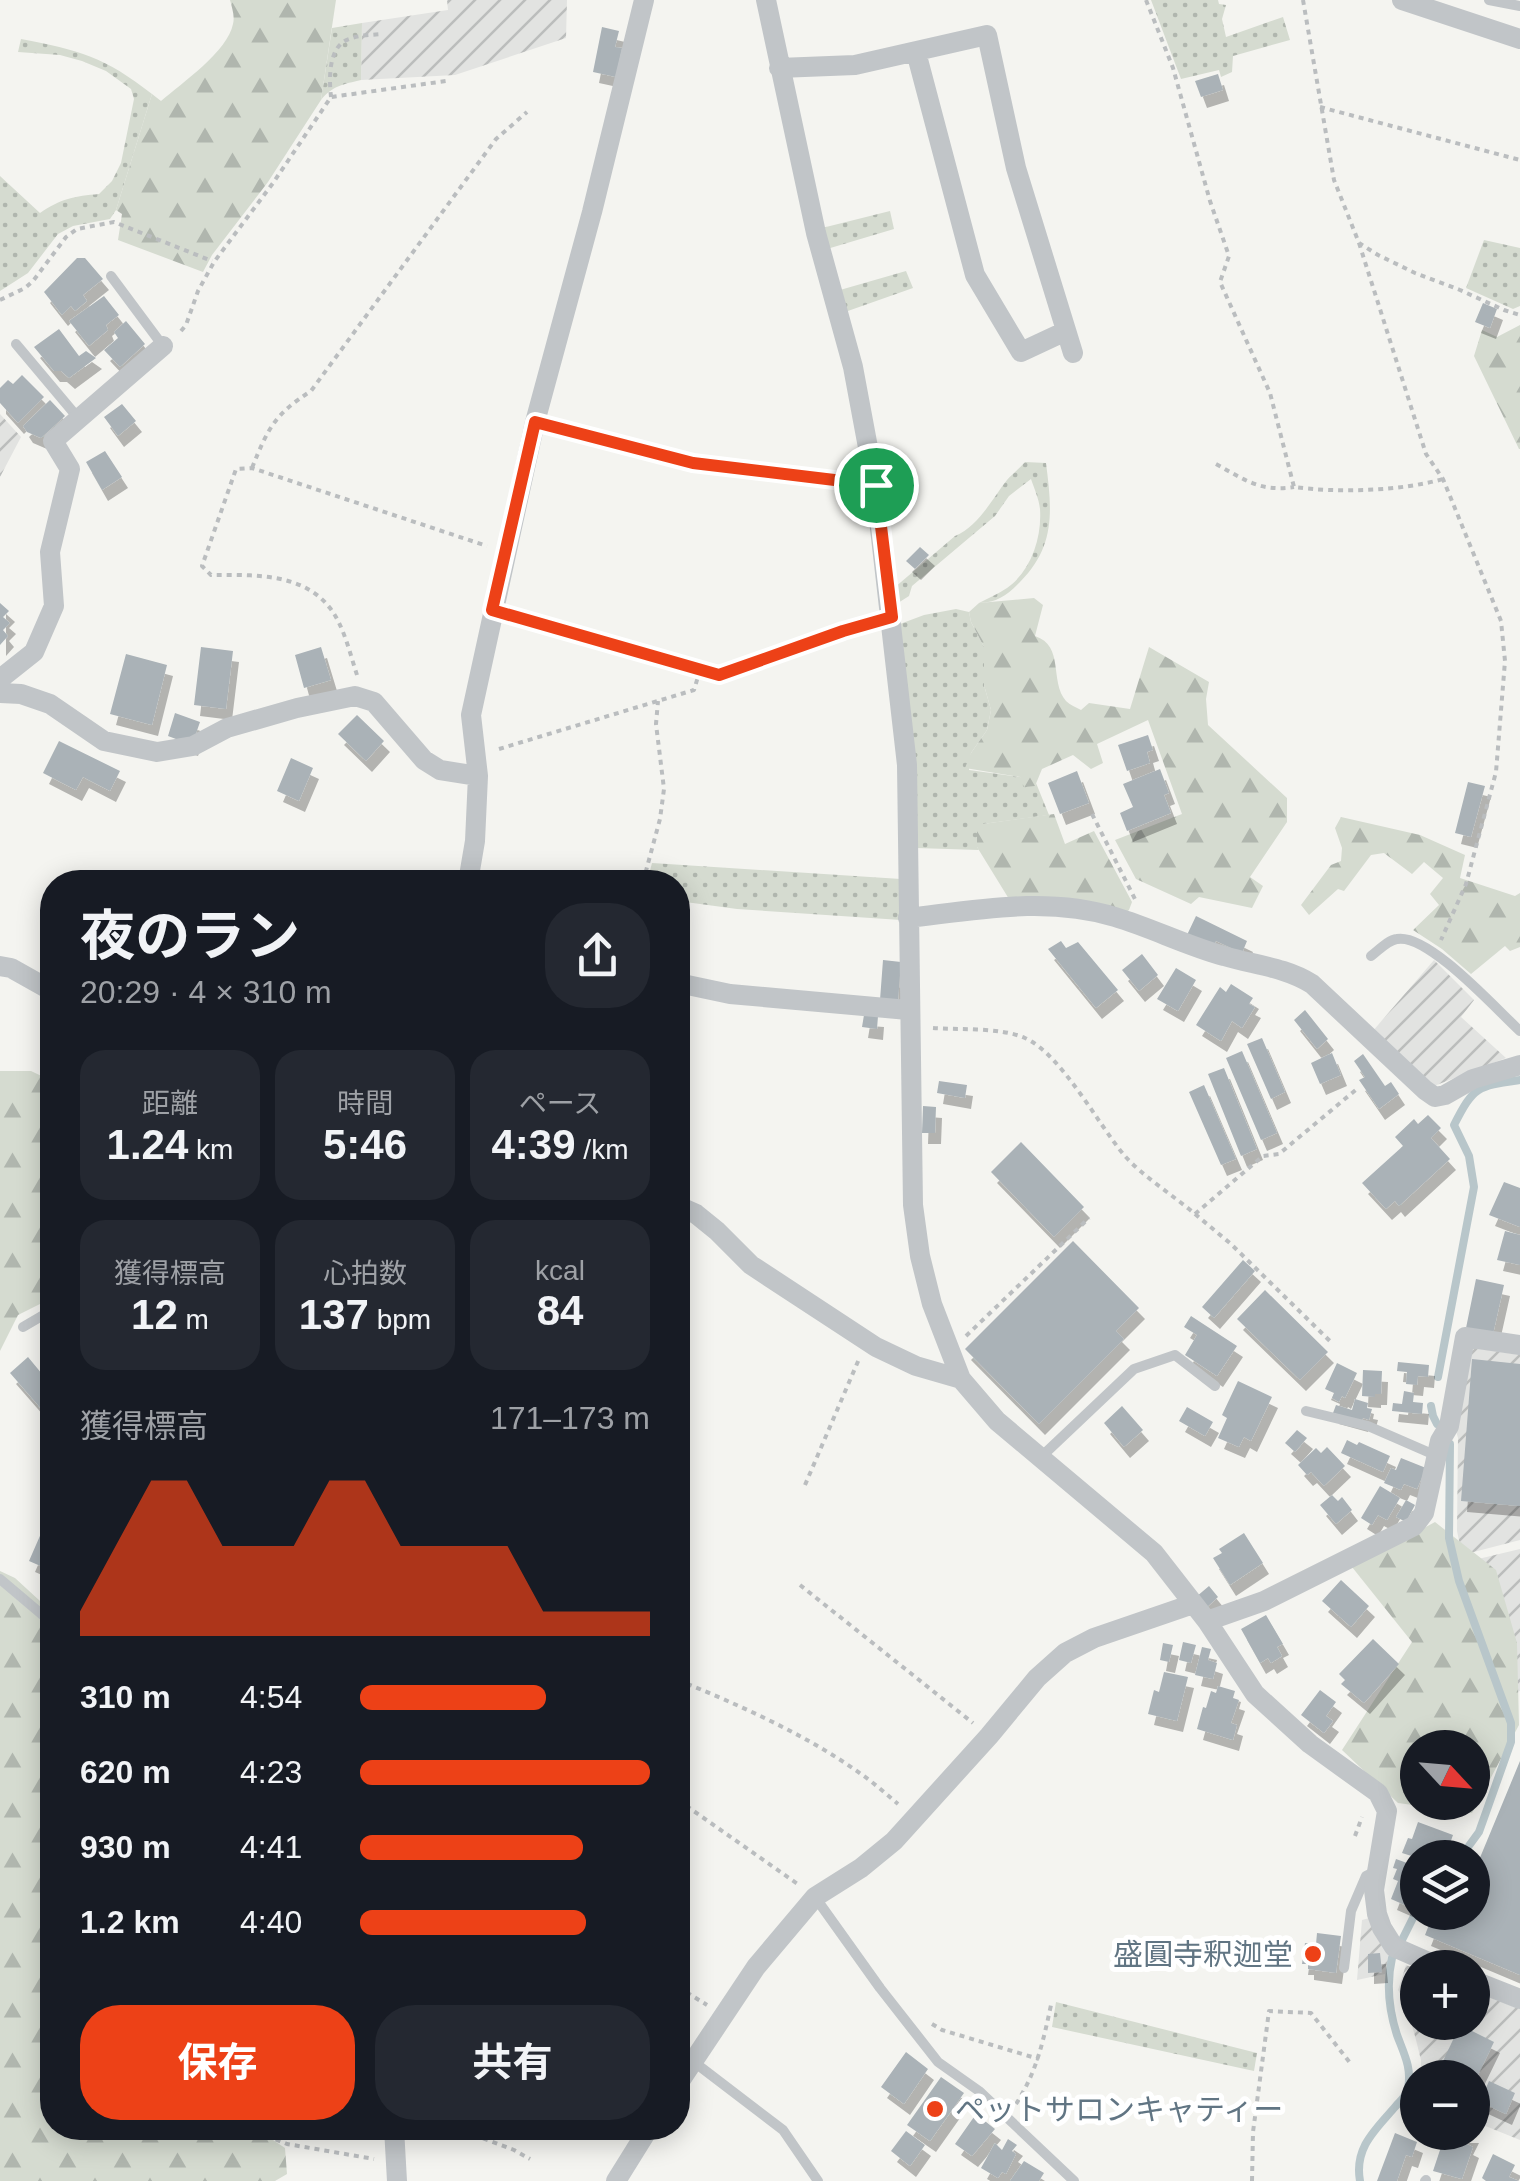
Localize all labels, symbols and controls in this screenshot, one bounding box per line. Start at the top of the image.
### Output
pin [834,443,919,528]
icon: arrive [849,458,904,513]
button: share [545,903,650,1008]
text: 夜のラン [80,905,300,967]
text: 20:29 · 4 × 310 m [80,974,332,1010]
text: 距離 [142,1088,198,1119]
text: 時間 [337,1088,393,1119]
text: ペース [519,1088,601,1119]
text: 1.24 [107,1121,188,1168]
text: 5:46 [323,1121,407,1168]
text: 4:39 [492,1121,576,1168]
text: km [188,1134,233,1165]
text: /km [576,1134,628,1165]
text: kcal [535,1255,585,1286]
text: 獲得標高 [114,1258,226,1289]
text: 心拍数 [323,1258,407,1289]
text: 84 [537,1287,583,1334]
text: 12 [131,1291,178,1338]
text: 137 [299,1291,369,1338]
text: m [178,1304,209,1335]
text: bpm [369,1304,431,1335]
text: 171–173 m [490,1400,650,1436]
text: 獲得標高 [80,1408,208,1444]
text: 310 m [80,1679,171,1715]
text: 4:54 [240,1679,302,1715]
north arrow [1400,1730,1490,1820]
map controls [1400,1730,1490,2150]
text: 620 m [80,1754,171,1790]
text: 4:23 [240,1754,302,1790]
text: 930 m [80,1829,171,1865]
text: 4:41 [240,1829,302,1865]
button: layers [1400,1840,1490,1930]
text: 1.2 km [80,1904,180,1940]
text: 4:40 [240,1904,302,1940]
place label: 盛圓寺釈迦堂 [1113,1938,1293,1971]
marker: 盛圓寺釈迦堂 [1302,1943,1324,1965]
button: + [1400,1950,1490,2040]
button: 保存 [80,2005,355,2120]
button: 共有 [375,2005,650,2120]
button: − [1400,2060,1490,2150]
place label: ペットサロンキャティー [955,2093,1283,2126]
marker: ペットサロンキャティー [924,2098,946,2120]

